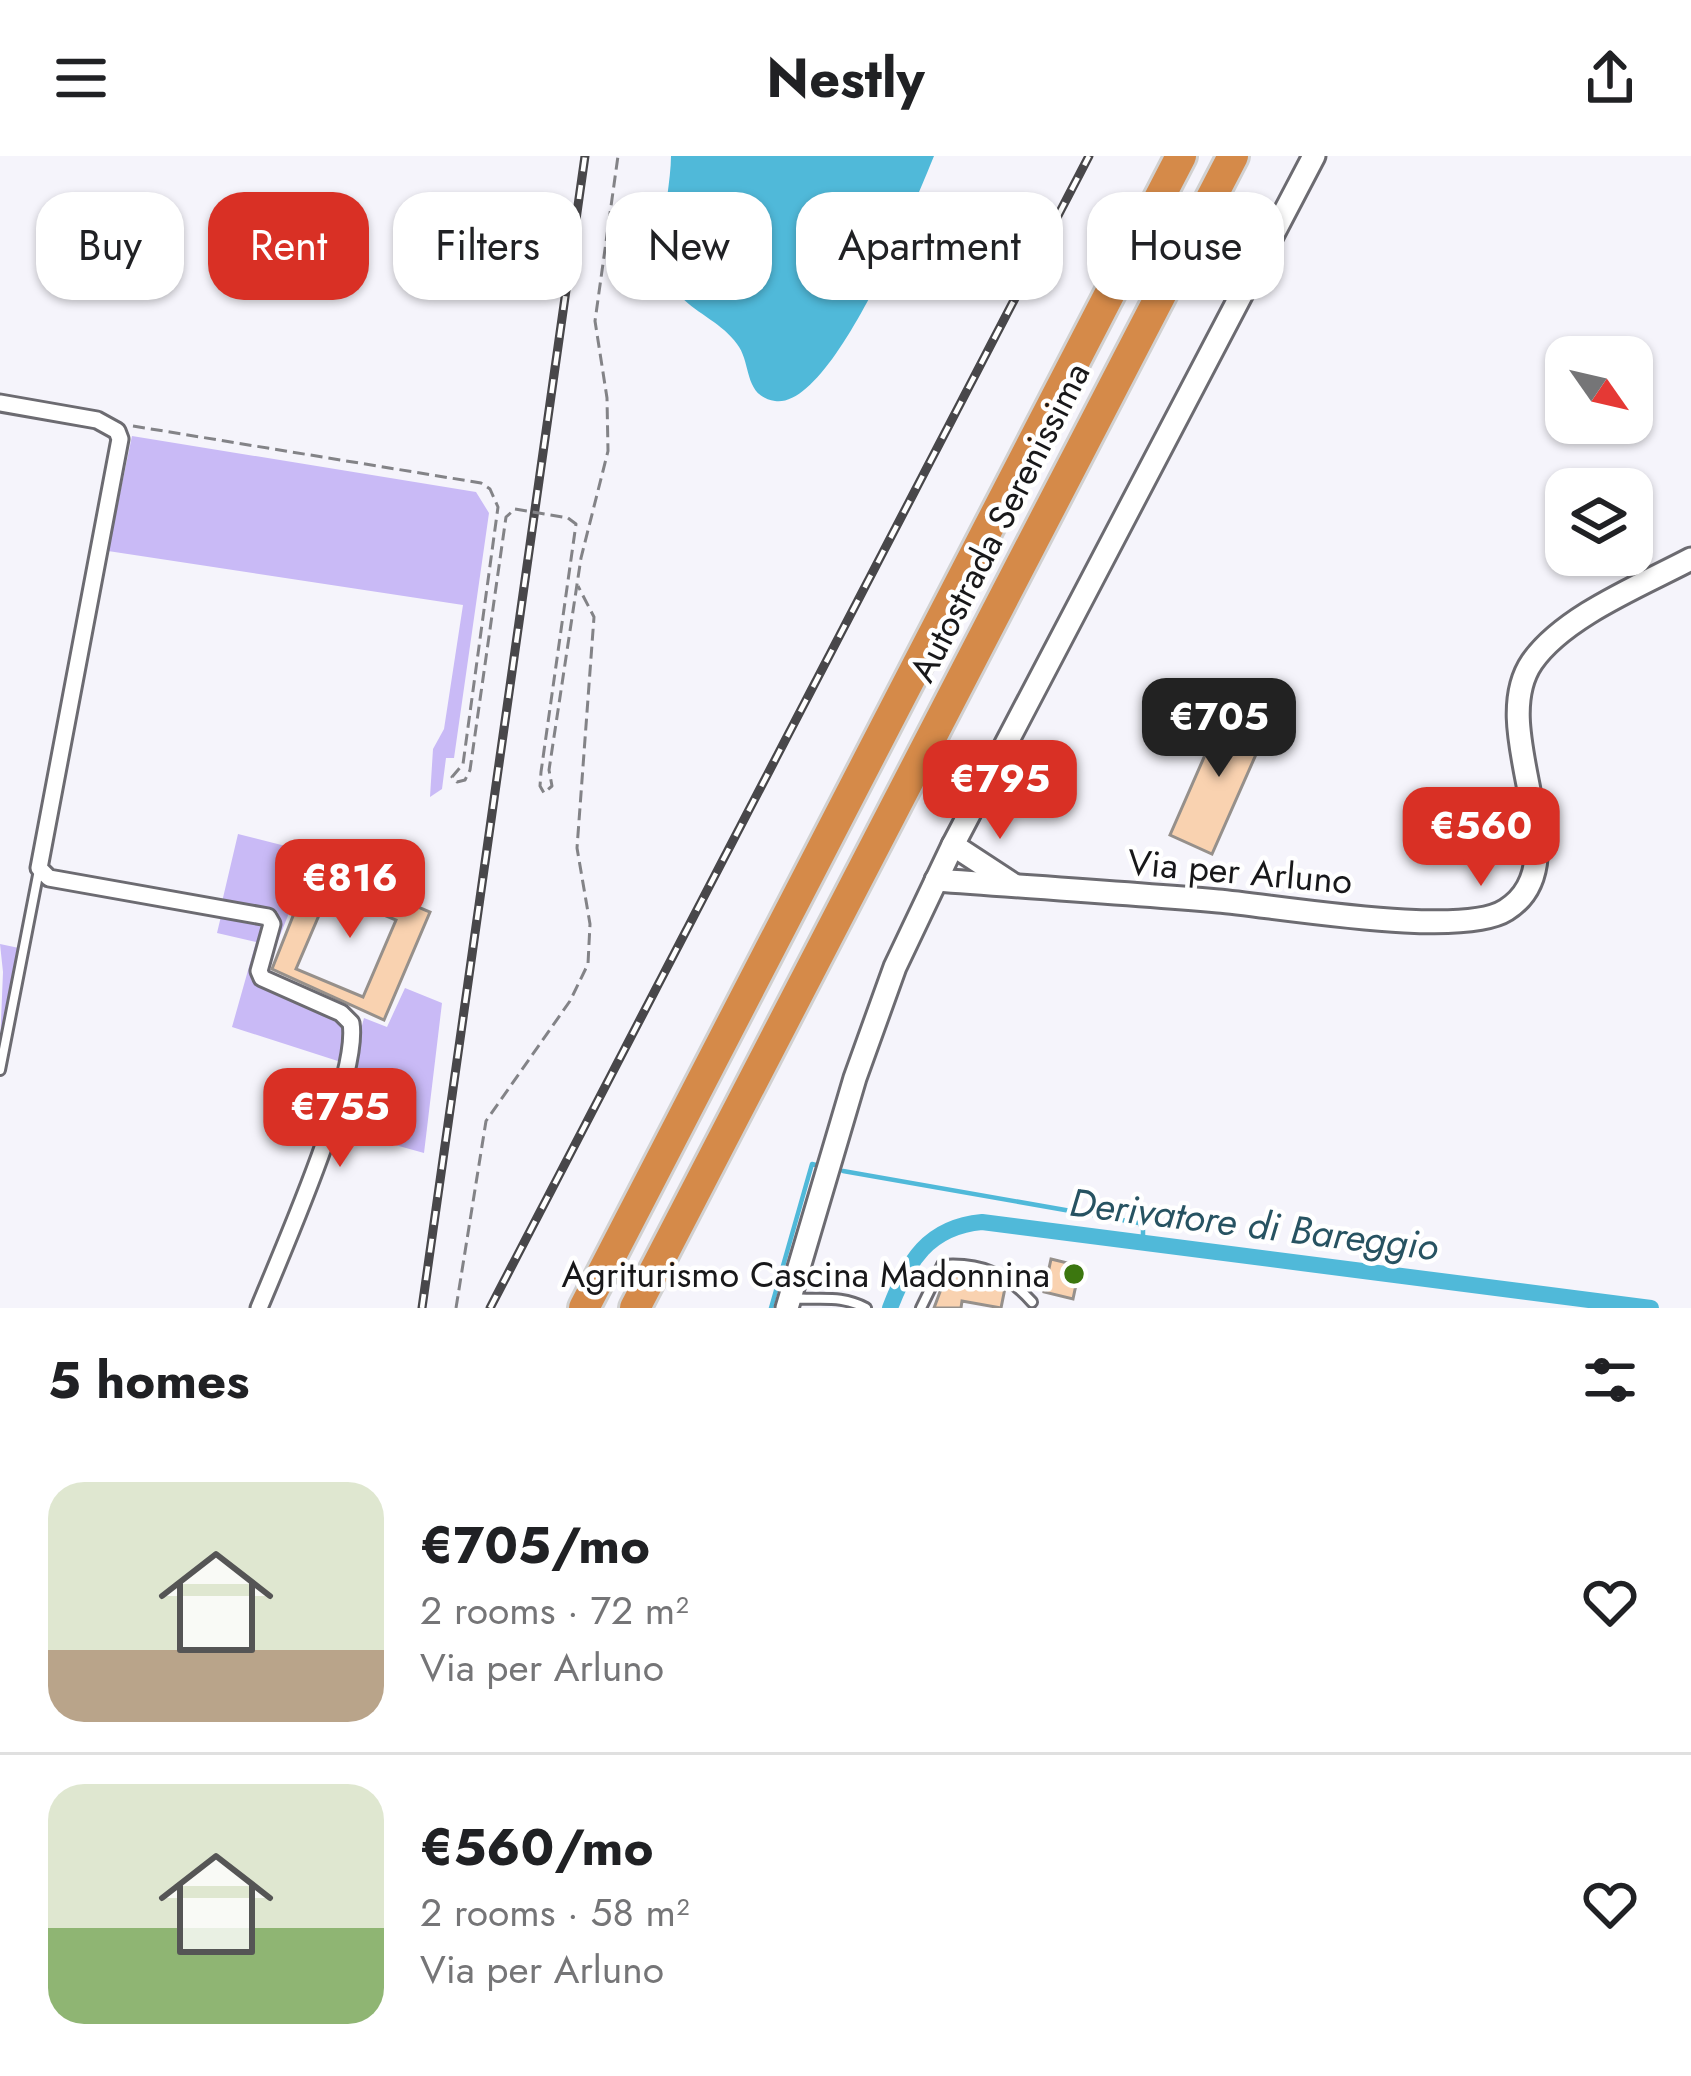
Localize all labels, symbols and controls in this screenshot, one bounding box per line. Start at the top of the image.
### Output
text: Nestly [766,39,925,117]
icon: menu [48,45,114,111]
icon: share [1577,45,1643,111]
chip: Buy [36,192,184,300]
chip: Rent [208,192,369,300]
chip: Filters [393,192,582,300]
chip: New [606,192,772,300]
chip: Apartment [796,192,1063,300]
chip: House [1087,192,1284,300]
north arrow [1545,336,1653,444]
map controls [1545,336,1653,576]
street label: Autostrada Serenissima [896,353,1102,691]
button: layers [1545,468,1653,576]
pin: €705 [1148,678,1290,780]
text: €705 [1169,688,1269,745]
pin: €795 [929,740,1071,842]
text: €795 [950,750,1050,807]
pin: €560 [1410,787,1552,889]
text: €560 [1430,797,1532,854]
street label: Via per Arluno [1126,835,1354,907]
pin: €816 [279,839,421,941]
text: €816 [302,849,398,906]
pin: €755 [269,1068,411,1170]
text: €755 [290,1078,390,1135]
water label: Derivatore di Bareggio [1066,1174,1442,1275]
place label: Agriturismo Cascina Madonnina [562,1248,1050,1300]
marker: Agriturismo Cascina Madonnina [1061,1261,1087,1287]
text: 5 homes [48,1343,250,1417]
icon: filters [1577,1347,1643,1413]
text: €705/mo [420,1508,650,1582]
icon: home [144,1530,288,1674]
icon: heart [1577,1569,1643,1635]
text: 2 rooms · 72 m² [420,1582,689,1639]
text: Via per Arluno [420,1639,664,1696]
text: €560/mo [420,1810,654,1884]
icon: home [144,1832,288,1976]
icon: heart [1577,1871,1643,1937]
text: 2 rooms · 58 m² [420,1884,689,1941]
text: Via per Arluno [420,1941,664,1998]

